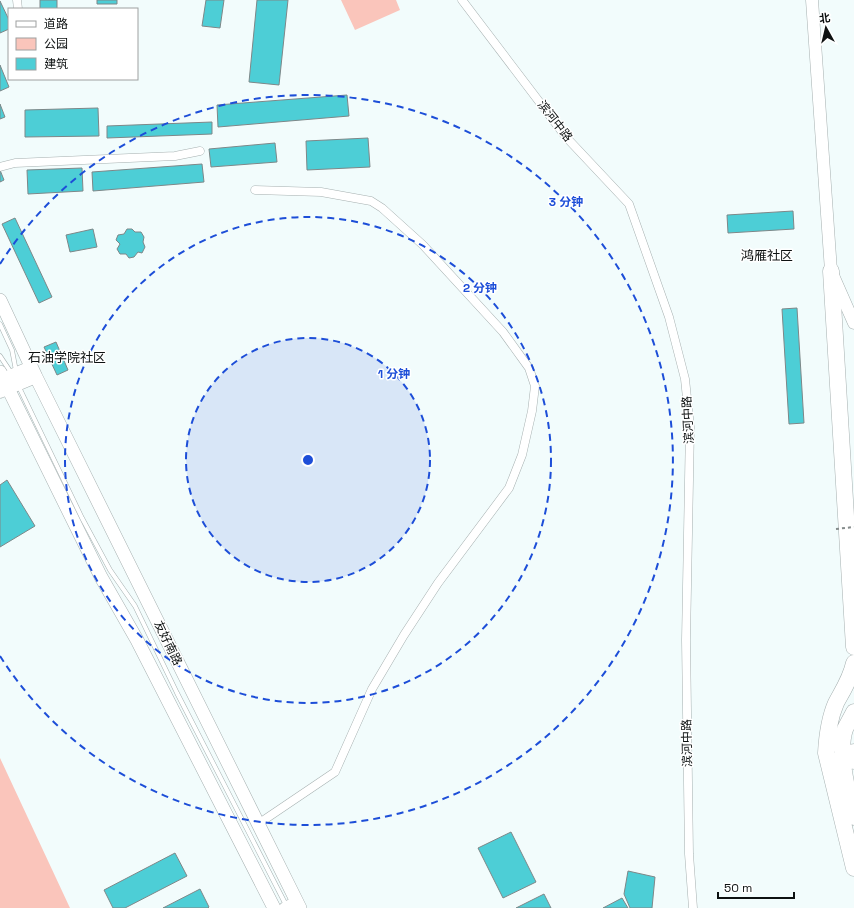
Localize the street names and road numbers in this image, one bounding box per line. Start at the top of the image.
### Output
street label: 滨河中路 [534,97,576,145]
street label: 滨河中路 [679,396,697,444]
street label: 友好南路 [150,618,186,668]
street label: 滨河中路 [679,719,695,767]

